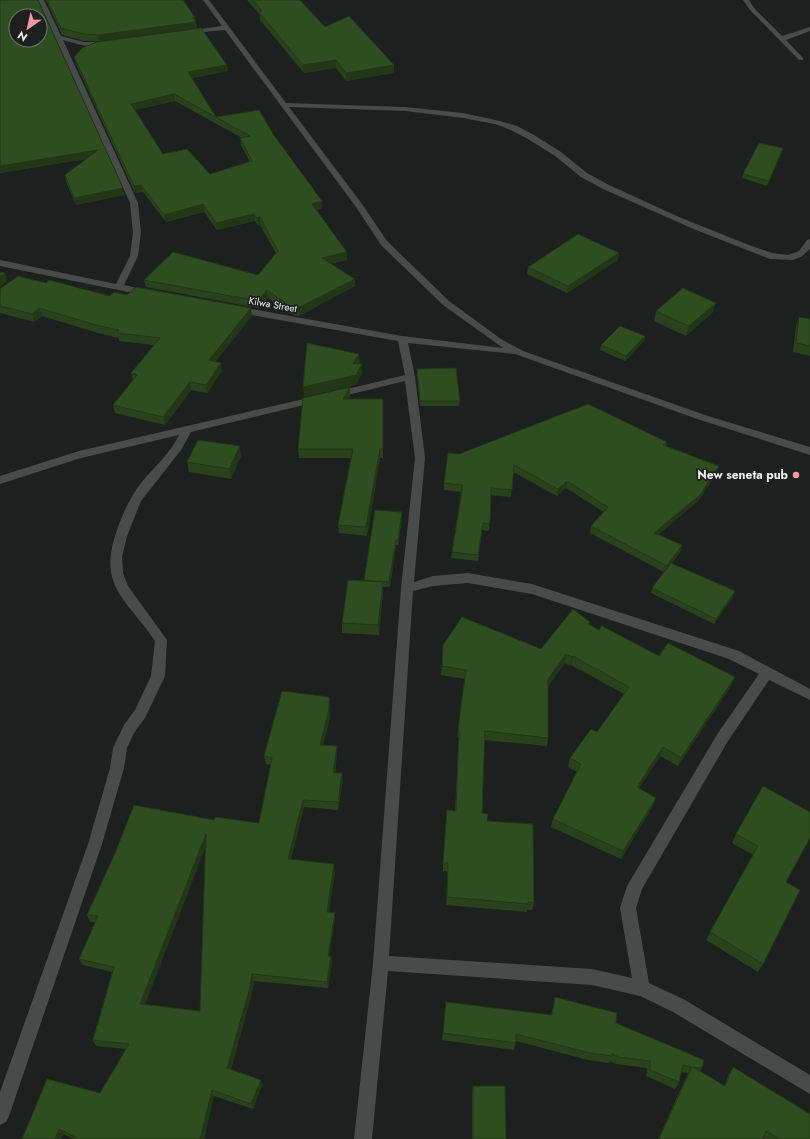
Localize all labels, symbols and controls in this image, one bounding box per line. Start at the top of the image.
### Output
north arrow [8,8,48,48]
text: N [14,27,31,45]
street label: Kilwa Street [247,293,299,316]
place label: New seneta pub [697,466,789,484]
marker: New seneta pub [791,470,801,480]

